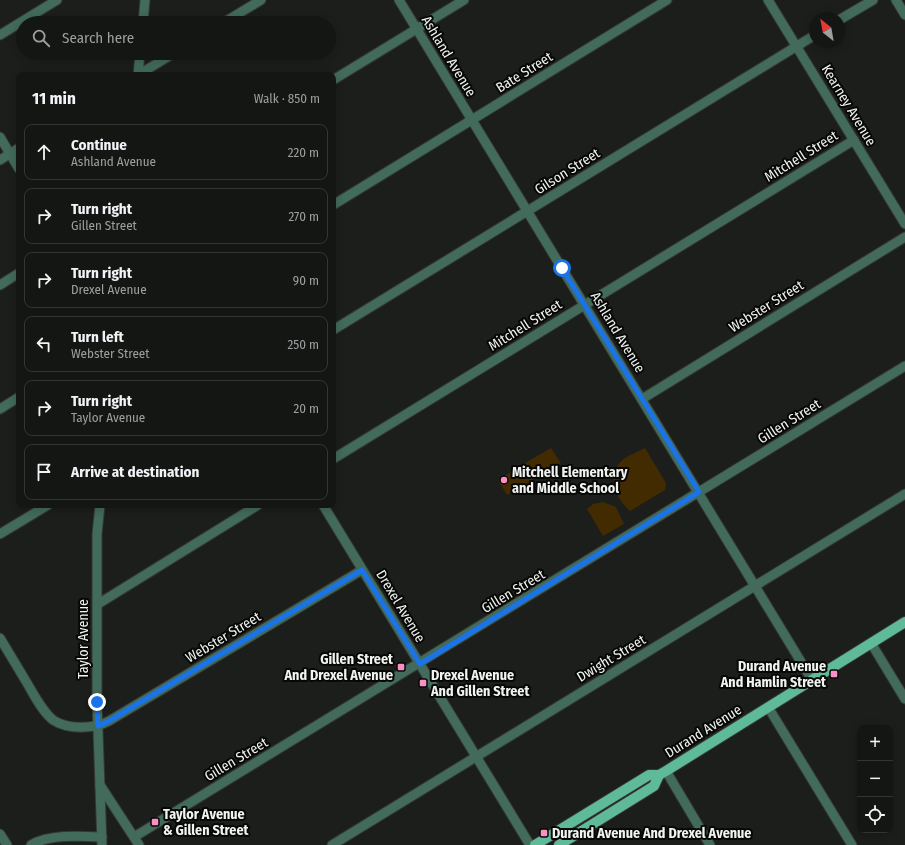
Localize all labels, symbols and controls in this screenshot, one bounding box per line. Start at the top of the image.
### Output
north arrow [809,12,845,48]
street label: Ashland Avenue [418,13,479,100]
search box [16,16,336,60]
icon: search [30,27,52,49]
text: Search here [62,29,134,47]
street label: Bate Street [493,48,556,96]
street label: Kearney Avenue [818,62,879,149]
text: 11 min [32,88,76,109]
text: Walk · 850 m [254,91,320,106]
street label: Mitchell Street [761,127,841,186]
text: Continue [71,136,127,154]
icon: ahead [33,141,55,163]
street label: Gilson Street [532,144,603,198]
text: 220 m [288,145,319,160]
text: Ashland Avenue [71,154,156,169]
text: Turn right [71,200,132,218]
icon: right [33,205,55,227]
text: 270 m [288,209,319,224]
text: Gillen Street [71,218,137,233]
route start [553,259,571,277]
text: Turn right [71,264,132,282]
icon: right [33,269,55,291]
text: 90 m [293,273,319,288]
street label: Webster Street [726,277,807,336]
text: Drexel Avenue [71,282,147,297]
street label: Ashland Avenue [587,289,648,376]
street label: Mitchell Street [485,296,565,355]
text: Turn left [71,328,124,346]
icon: left [33,333,55,355]
text: 250 m [287,337,319,352]
text: Webster Street [71,346,150,361]
text: Turn right [71,392,132,410]
street label: Gillen Street [755,395,824,447]
icon: right [33,397,55,419]
text: 20 m [293,401,319,416]
text: Taylor Avenue [71,410,145,425]
icon: arrive [33,461,55,483]
text: Arrive at destination [71,463,199,481]
place label: Mitchell Elementary and Middle School [512,464,628,497]
marker: Mitchell Elementary and Middle School [499,475,509,485]
street label: Gillen Street [478,566,548,617]
street label: Drexel Avenue [372,567,429,646]
street label: Taylor Avenue [75,599,92,679]
street label: Webster Street [183,608,264,666]
street label: Dwight Street [574,631,649,686]
place label: Gillen Street And Drexel Avenue [283,651,394,684]
place label: Durand Avenue And Hamlin Street [720,658,827,691]
marker: Gillen Street And Drexel Avenue [396,662,406,672]
place label: Drexel Avenue And Gillen Street [430,667,530,700]
marker: Durand Avenue And Hamlin Street [829,669,839,679]
marker: Drexel Avenue And Gillen Street [418,678,428,688]
route end [88,693,106,711]
street label: Durand Avenue [662,701,745,762]
map controls [857,725,893,833]
button: + [857,725,893,761]
street label: Gillen Street [201,734,271,785]
button: − [857,761,893,797]
button: locate [857,797,893,833]
place label: Taylor Avenue & Gillen Street [163,806,250,839]
marker: Taylor Avenue & Gillen Street [150,817,160,827]
place label: Durand Avenue And Drexel Avenue [552,825,751,842]
marker: Durand Avenue And Drexel Avenue [539,828,549,838]

